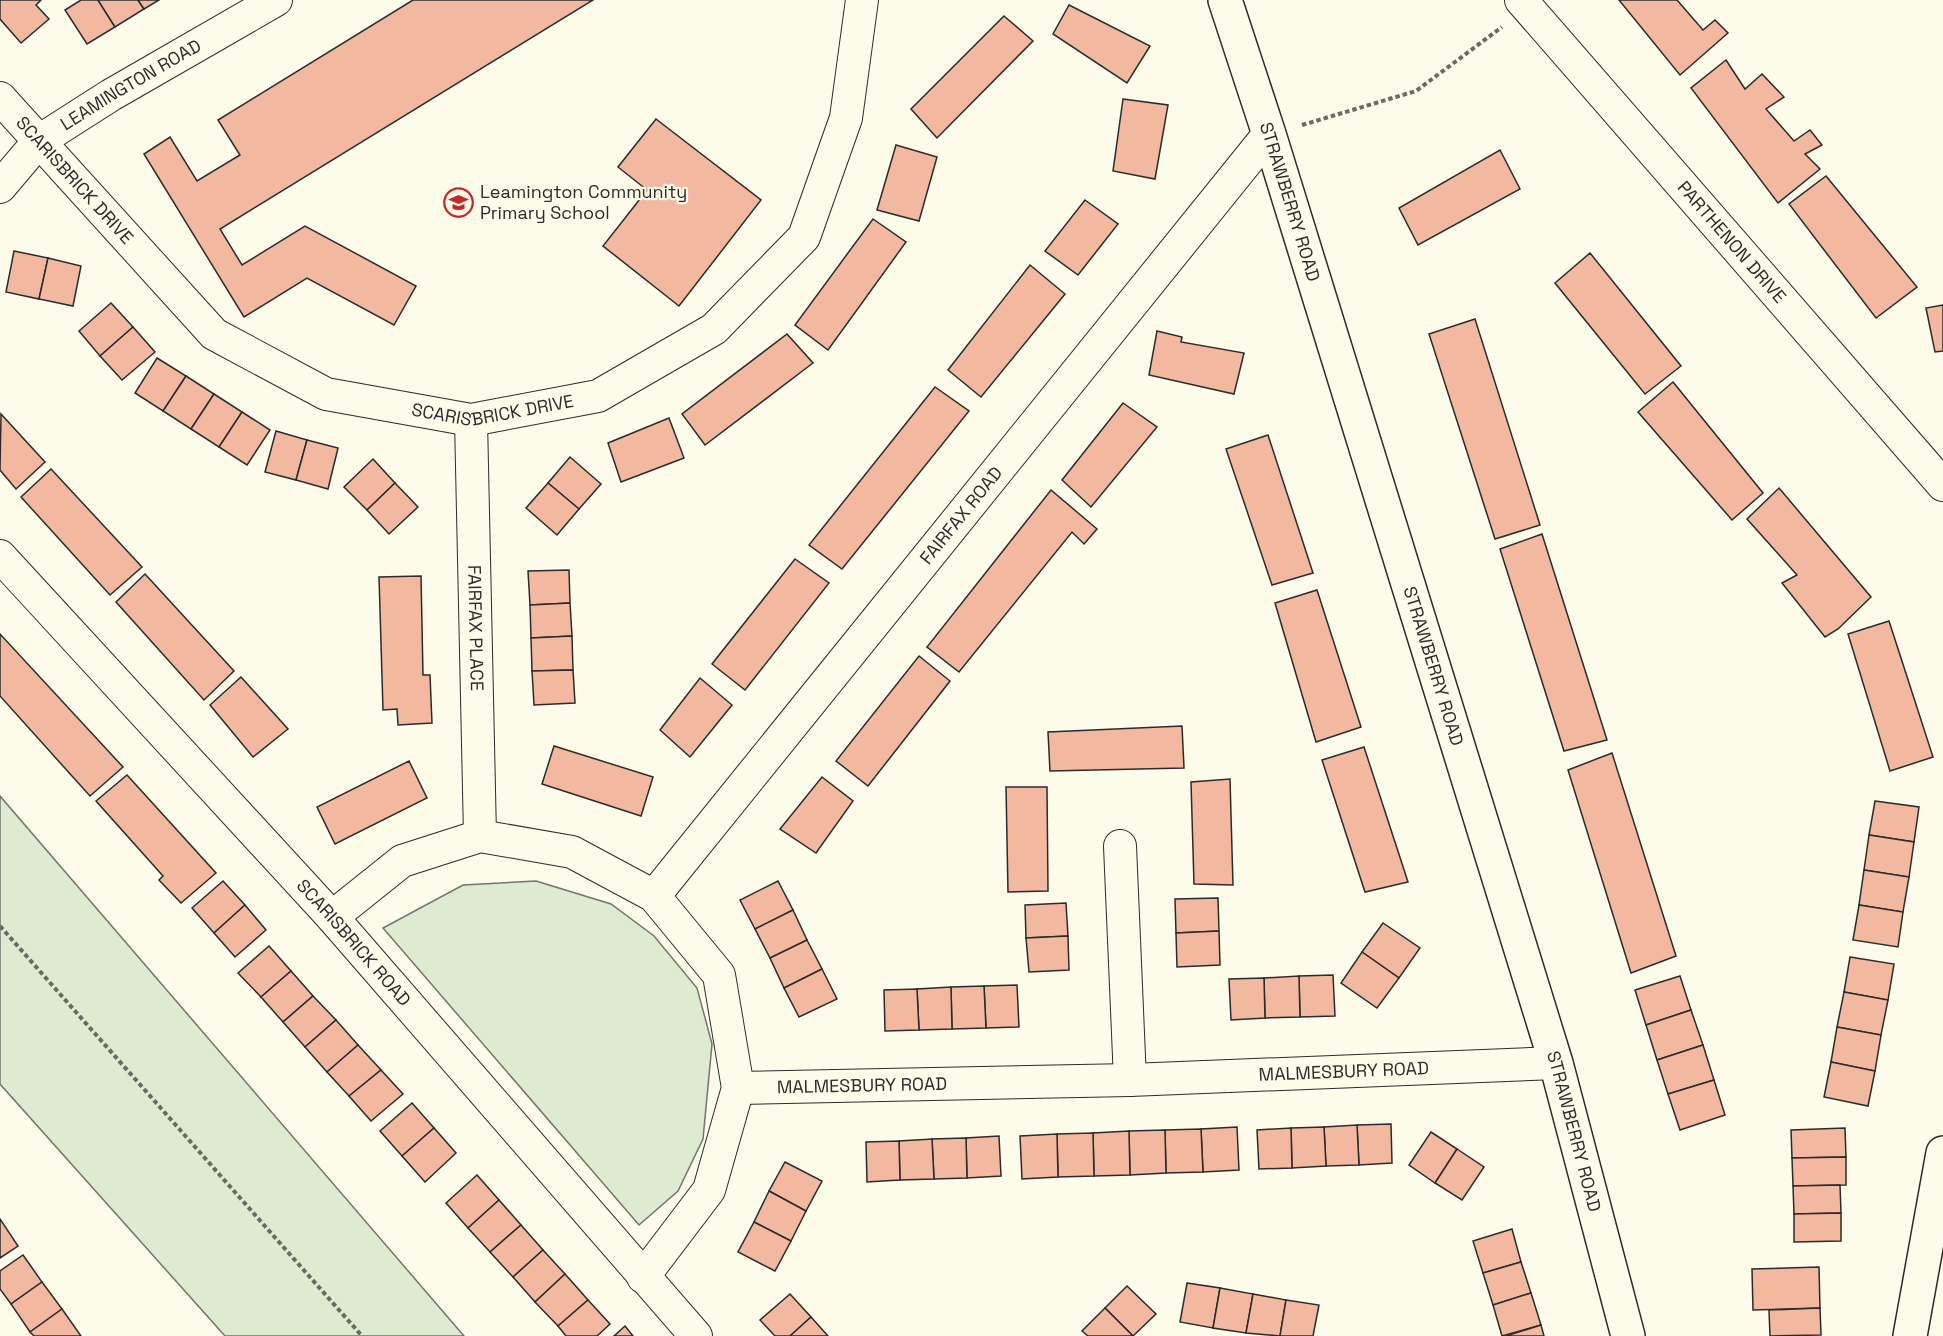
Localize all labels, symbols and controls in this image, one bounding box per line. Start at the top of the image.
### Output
street label: LEAMINGTON ROAD [56,34,205,135]
street label: SCARISBRICK DRIVE [11,111,139,249]
street label: STRAWBERRY ROAD [1255,119,1326,284]
street label: PARTHENON DRIVE [1673,176,1791,308]
place label: Leamington Community Primary School [480,180,687,224]
school or university icon: Leamington Community Primary School [443,186,475,218]
street label: SCARISBRICK DRIVE [410,389,575,431]
street label: FAIRFAX ROAD [914,462,1007,569]
street label: FAIRFAX PLACE [463,565,489,691]
street label: STRAWBERRY ROAD [1398,584,1469,748]
street label: SCARISBRICK ROAD [292,874,416,1011]
street label: STRAWBERRY ROAD [1542,1048,1607,1214]
street label: MALMESBURY ROAD [1258,1056,1429,1086]
street label: MALMESBURY ROAD [777,1072,947,1098]

